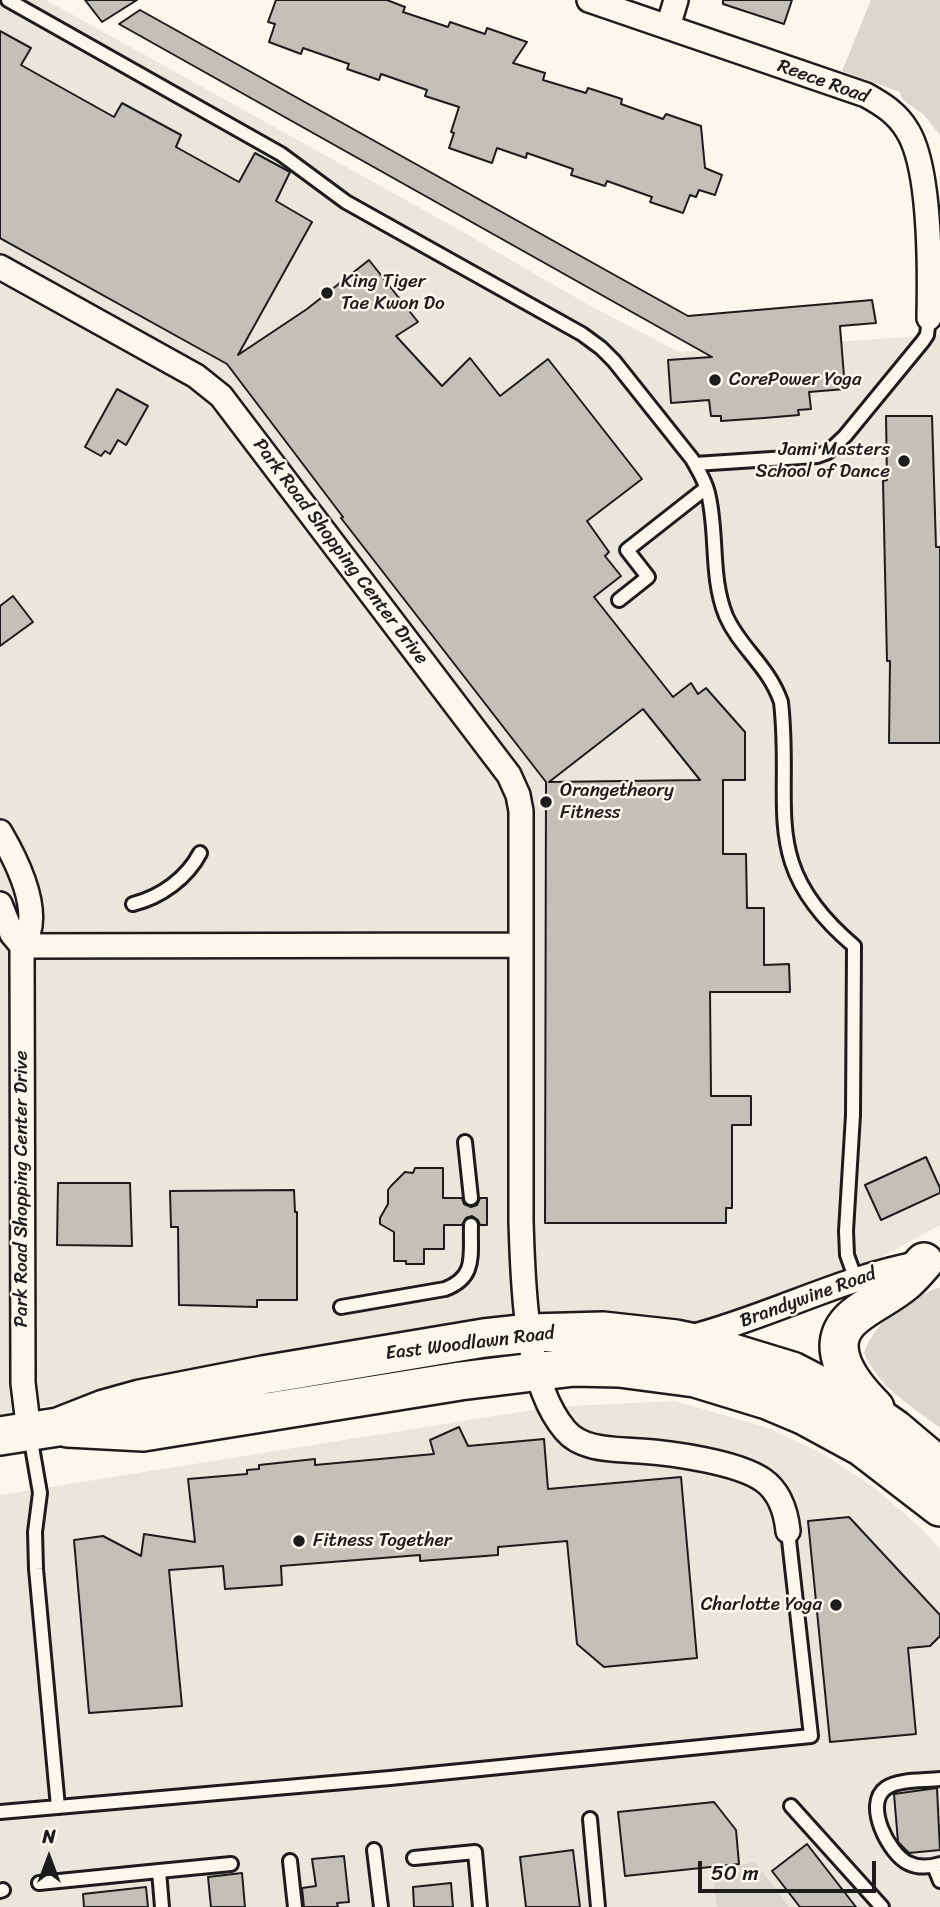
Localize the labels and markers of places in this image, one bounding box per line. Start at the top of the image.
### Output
place label: King Tiger Tae Kwon Do [341,271,445,315]
marker: King Tiger Tae Kwon Do [319,285,335,301]
place label: CorePower Yoga [729,369,861,391]
marker: CorePower Yoga [707,372,723,388]
place label: Jami Masters School of Dance [756,439,890,483]
marker: Jami Masters School of Dance [896,453,912,469]
place label: Orangetheory Fitness [560,780,674,824]
marker: Orangetheory Fitness [538,794,554,810]
place label: Fitness Together [313,1530,451,1552]
marker: Fitness Together [291,1533,307,1549]
place label: Charlotte Yoga [701,1594,822,1616]
marker: Charlotte Yoga [828,1597,844,1613]

